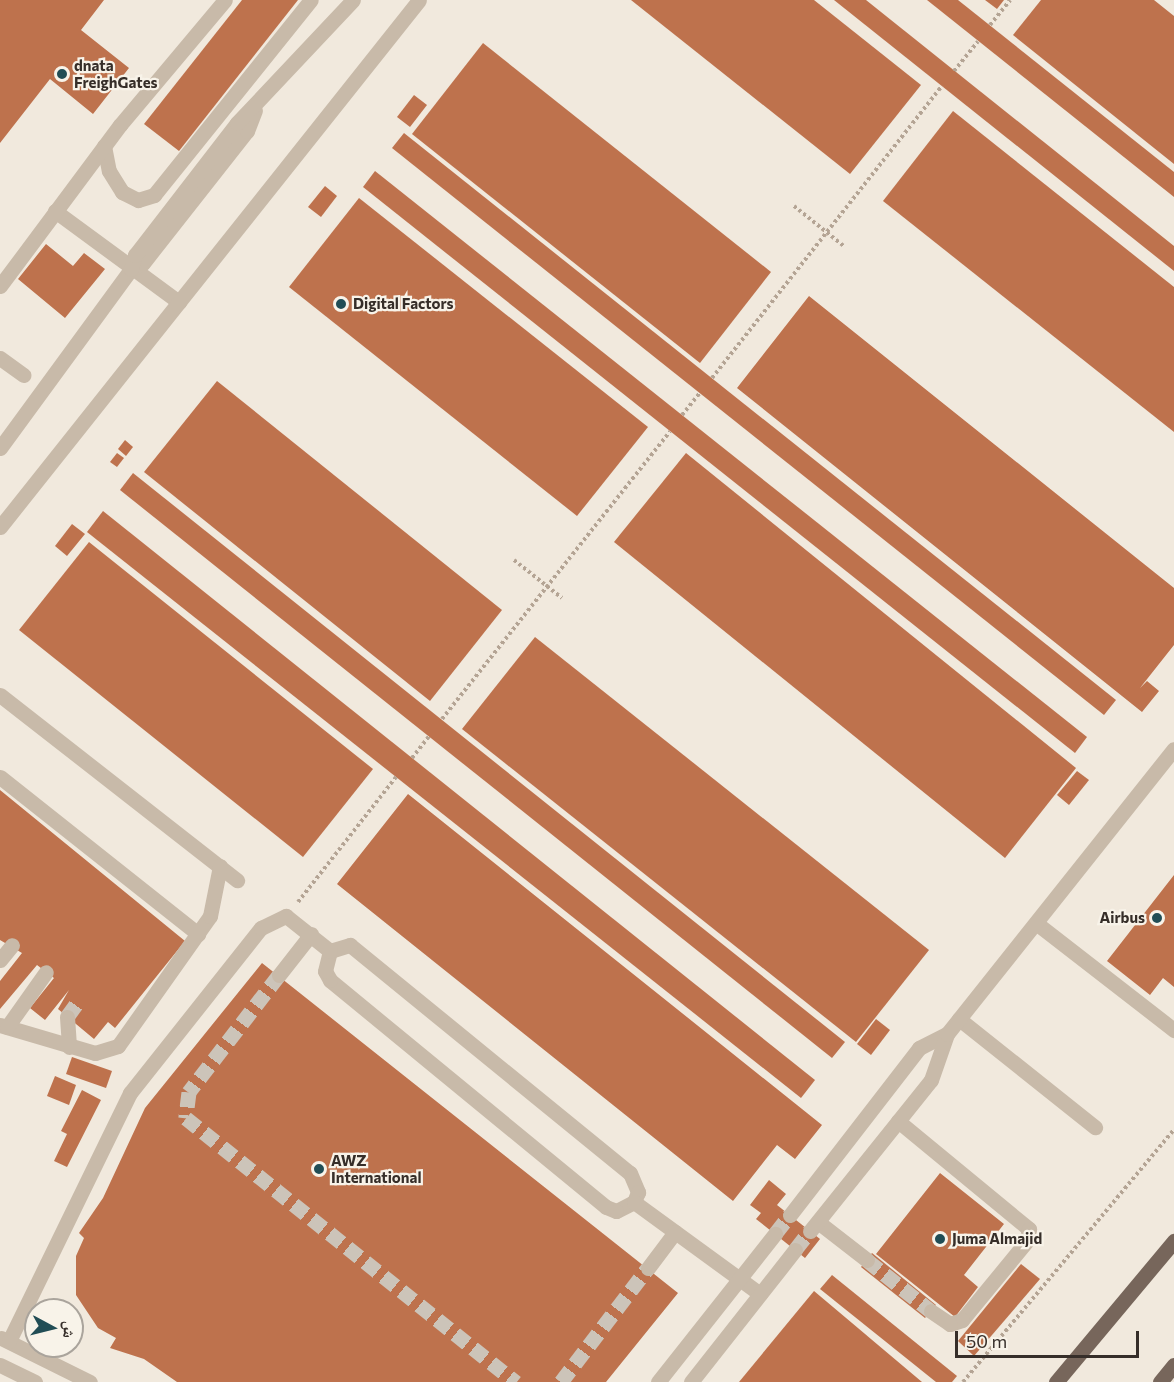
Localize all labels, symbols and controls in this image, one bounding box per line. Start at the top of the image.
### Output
place label: dnata FreighGates [74,56,158,91]
marker: dnata FreighGates [55,67,69,81]
place label: Digital Factors [353,295,454,313]
marker: Digital Factors [334,297,348,311]
place label: Airbus [1099,909,1145,927]
marker: Airbus [1150,911,1164,925]
place label: AWZ International [331,1151,421,1186]
marker: AWZ International [312,1162,326,1176]
place label: Juma Almajid [952,1230,1042,1248]
marker: Juma Almajid [933,1232,947,1246]
north arrow [24,1298,84,1358]
scale bar [958,1319,1142,1357]
text: ش [60,1320,81,1340]
text: 50 m [966,1330,1007,1352]

